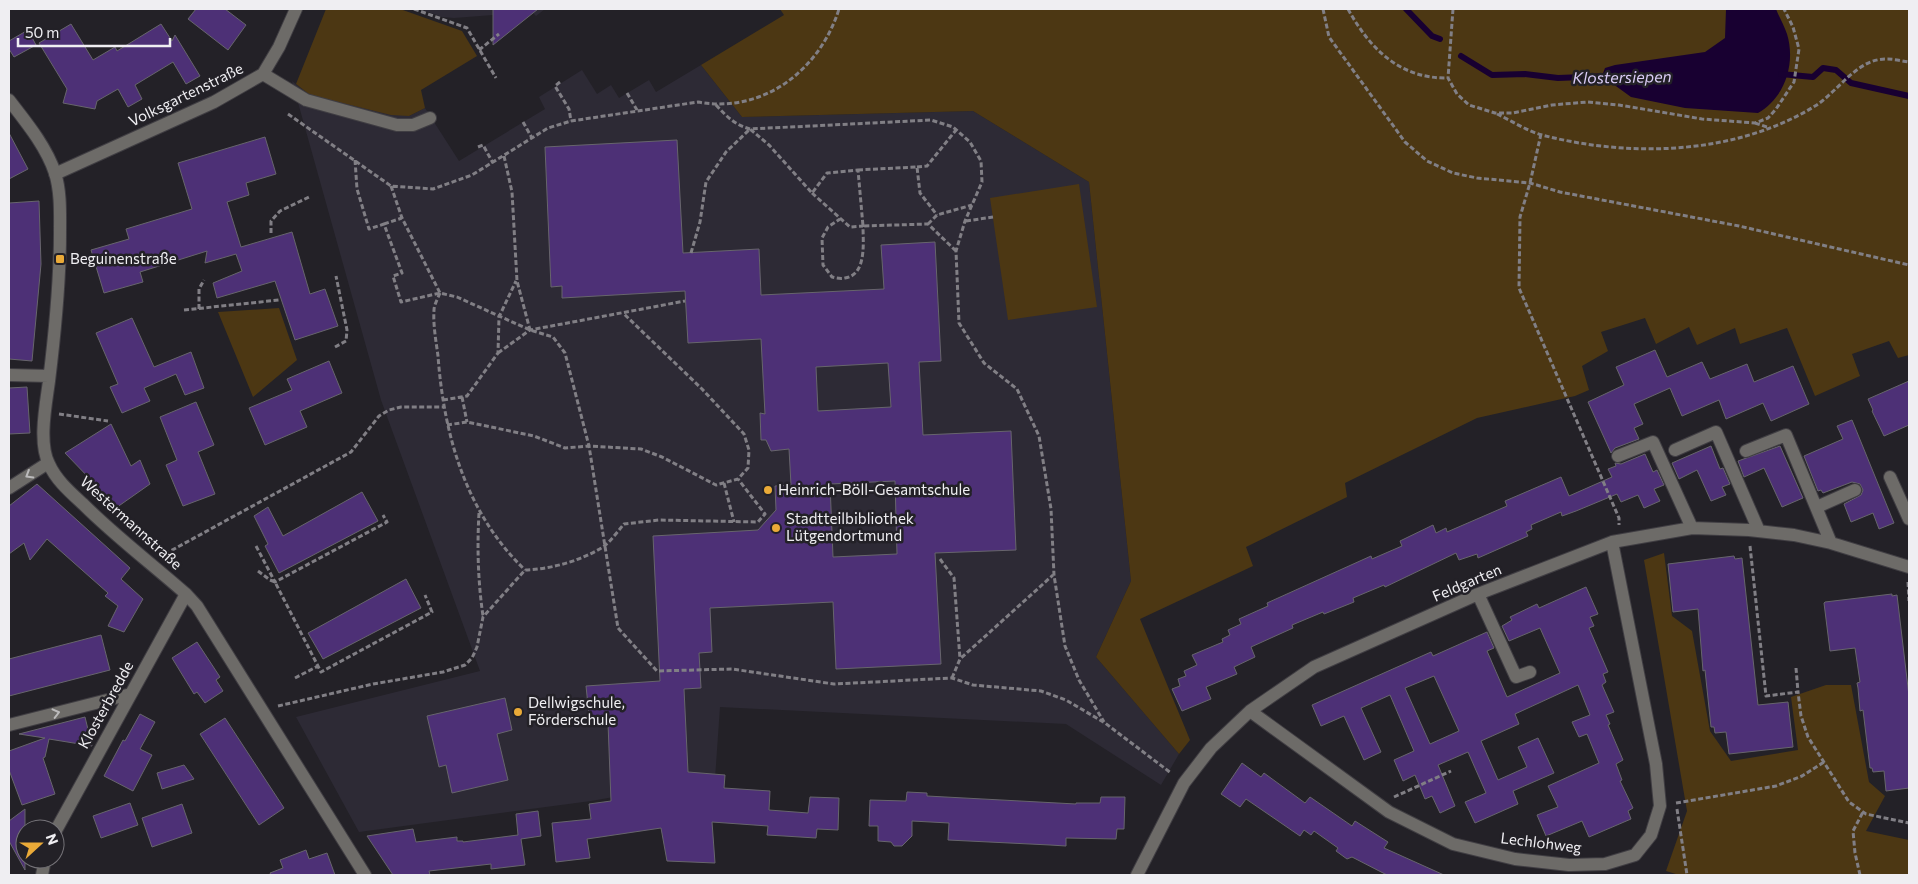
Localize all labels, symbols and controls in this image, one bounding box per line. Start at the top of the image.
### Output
scale bar [18,15,170,47]
text: 50 m [25,23,59,41]
street label: Volksgartenstraße [125,59,246,130]
water label: Klostersiepen [1572,66,1672,87]
place label: Beguinenstraße [70,249,177,267]
marker: Beguinenstraße [54,253,66,265]
one-way arrow [25,468,34,478]
street label: Westermannstraße [77,472,186,573]
place label: Heinrich-Böll-Gesamtschule [778,480,970,498]
marker: Heinrich-Böll-Gesamtschule [762,484,774,496]
place label: Stadtteilbibliothek Lütgendortmund [786,509,914,544]
marker: Stadtteilbibliothek Lütgendortmund [770,522,782,534]
street label: Feldgarten [1429,560,1504,605]
street label: Klosterbredde [74,658,137,751]
place label: Dellwigschule, Förderschule [528,693,625,728]
marker: Dellwigschule, Förderschule [512,706,524,718]
one-way arrow [52,708,60,719]
north arrow [15,819,65,869]
street label: Lechlohweg [1500,828,1583,856]
text: N [43,831,62,847]

